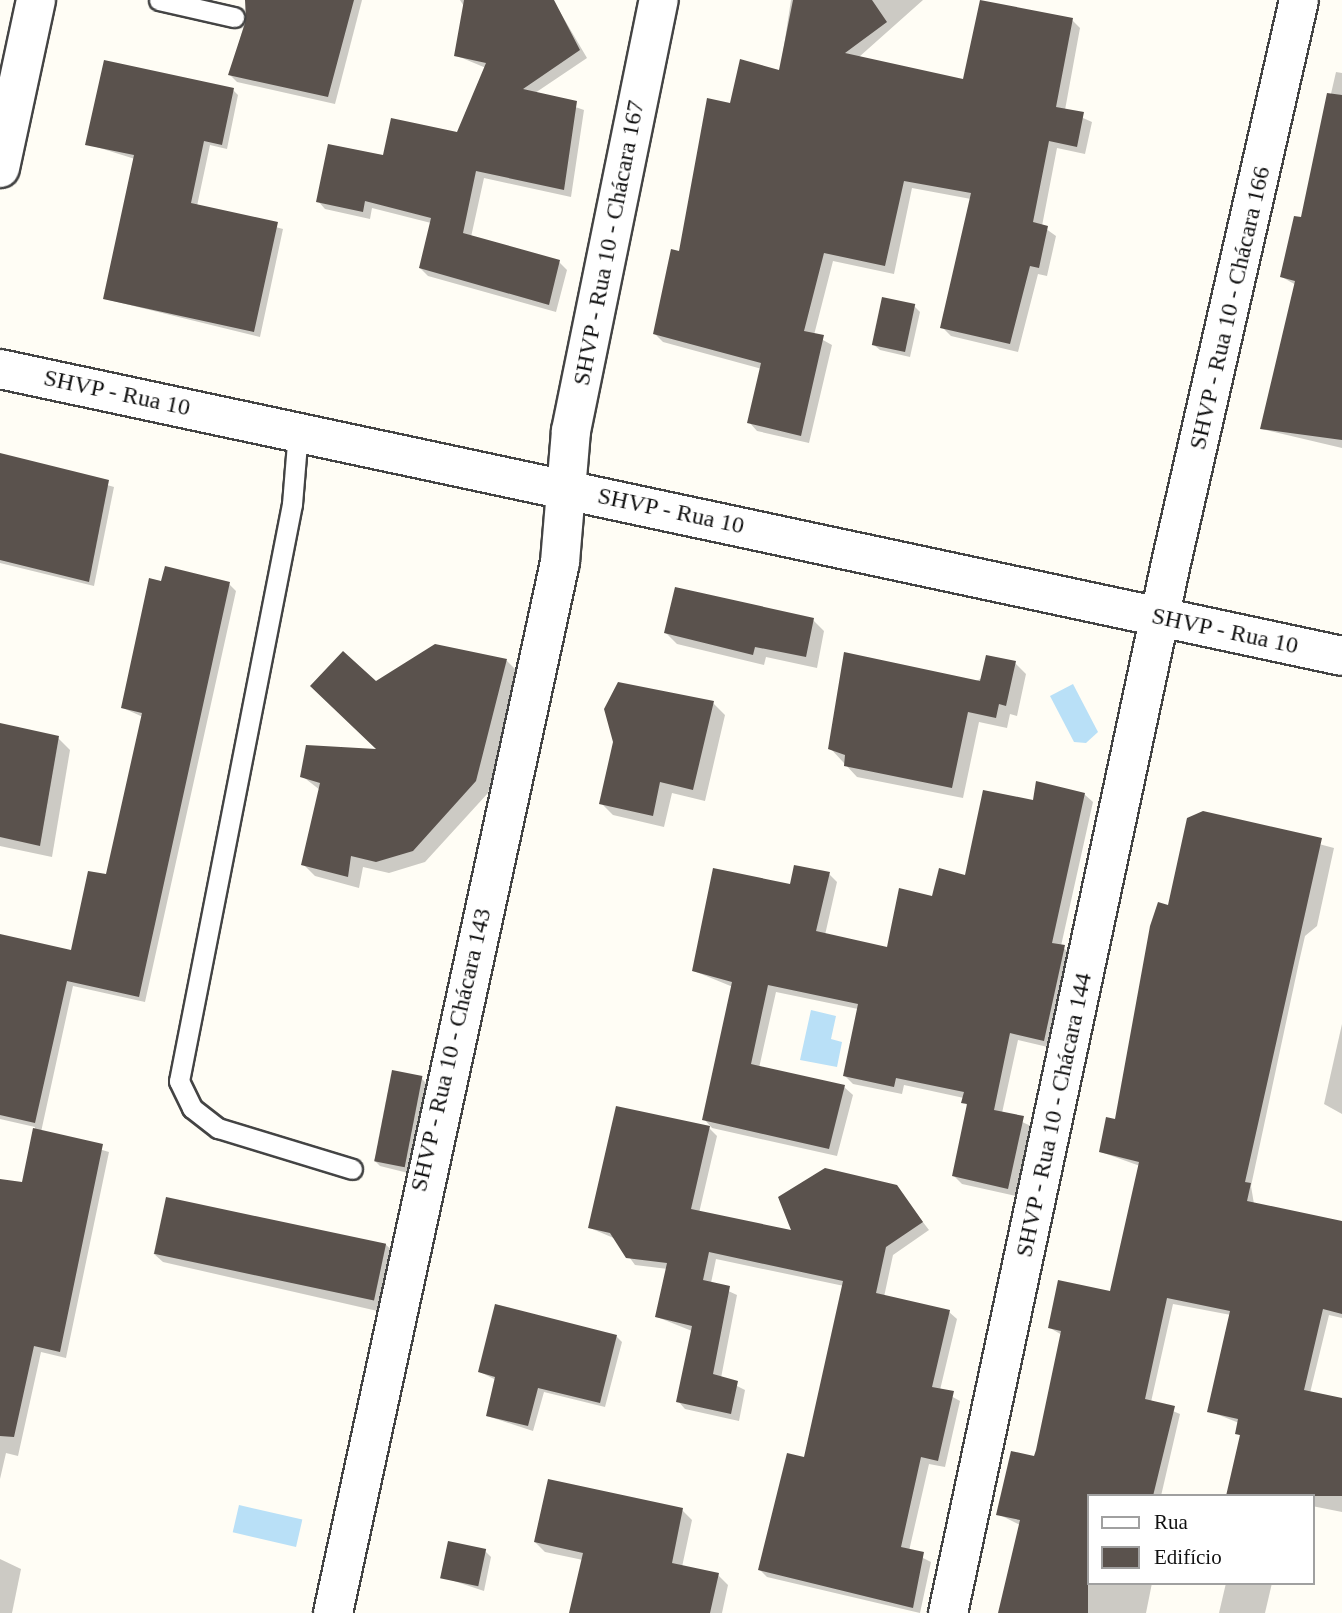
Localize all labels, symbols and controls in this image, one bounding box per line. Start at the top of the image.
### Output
street label: SHVP - Rua 10 - Chácara 167 [567,98,651,388]
street label: SHVP - Rua 10 - Chácara 166 [1183,163,1277,453]
street label: SHVP - Rua 10 [41,363,193,423]
street label: SHVP - Rua 10 [595,481,747,541]
street label: SHVP - Rua 10 [1149,601,1301,661]
street label: SHVP - Rua 10 - Chácara 143 [404,905,498,1195]
street label: SHVP - Rua 10 - Chácara 144 [1010,970,1098,1260]
legend [1086,1494,1314,1585]
text: Rua [1154,1510,1188,1534]
text: Edifício [1154,1545,1222,1569]

